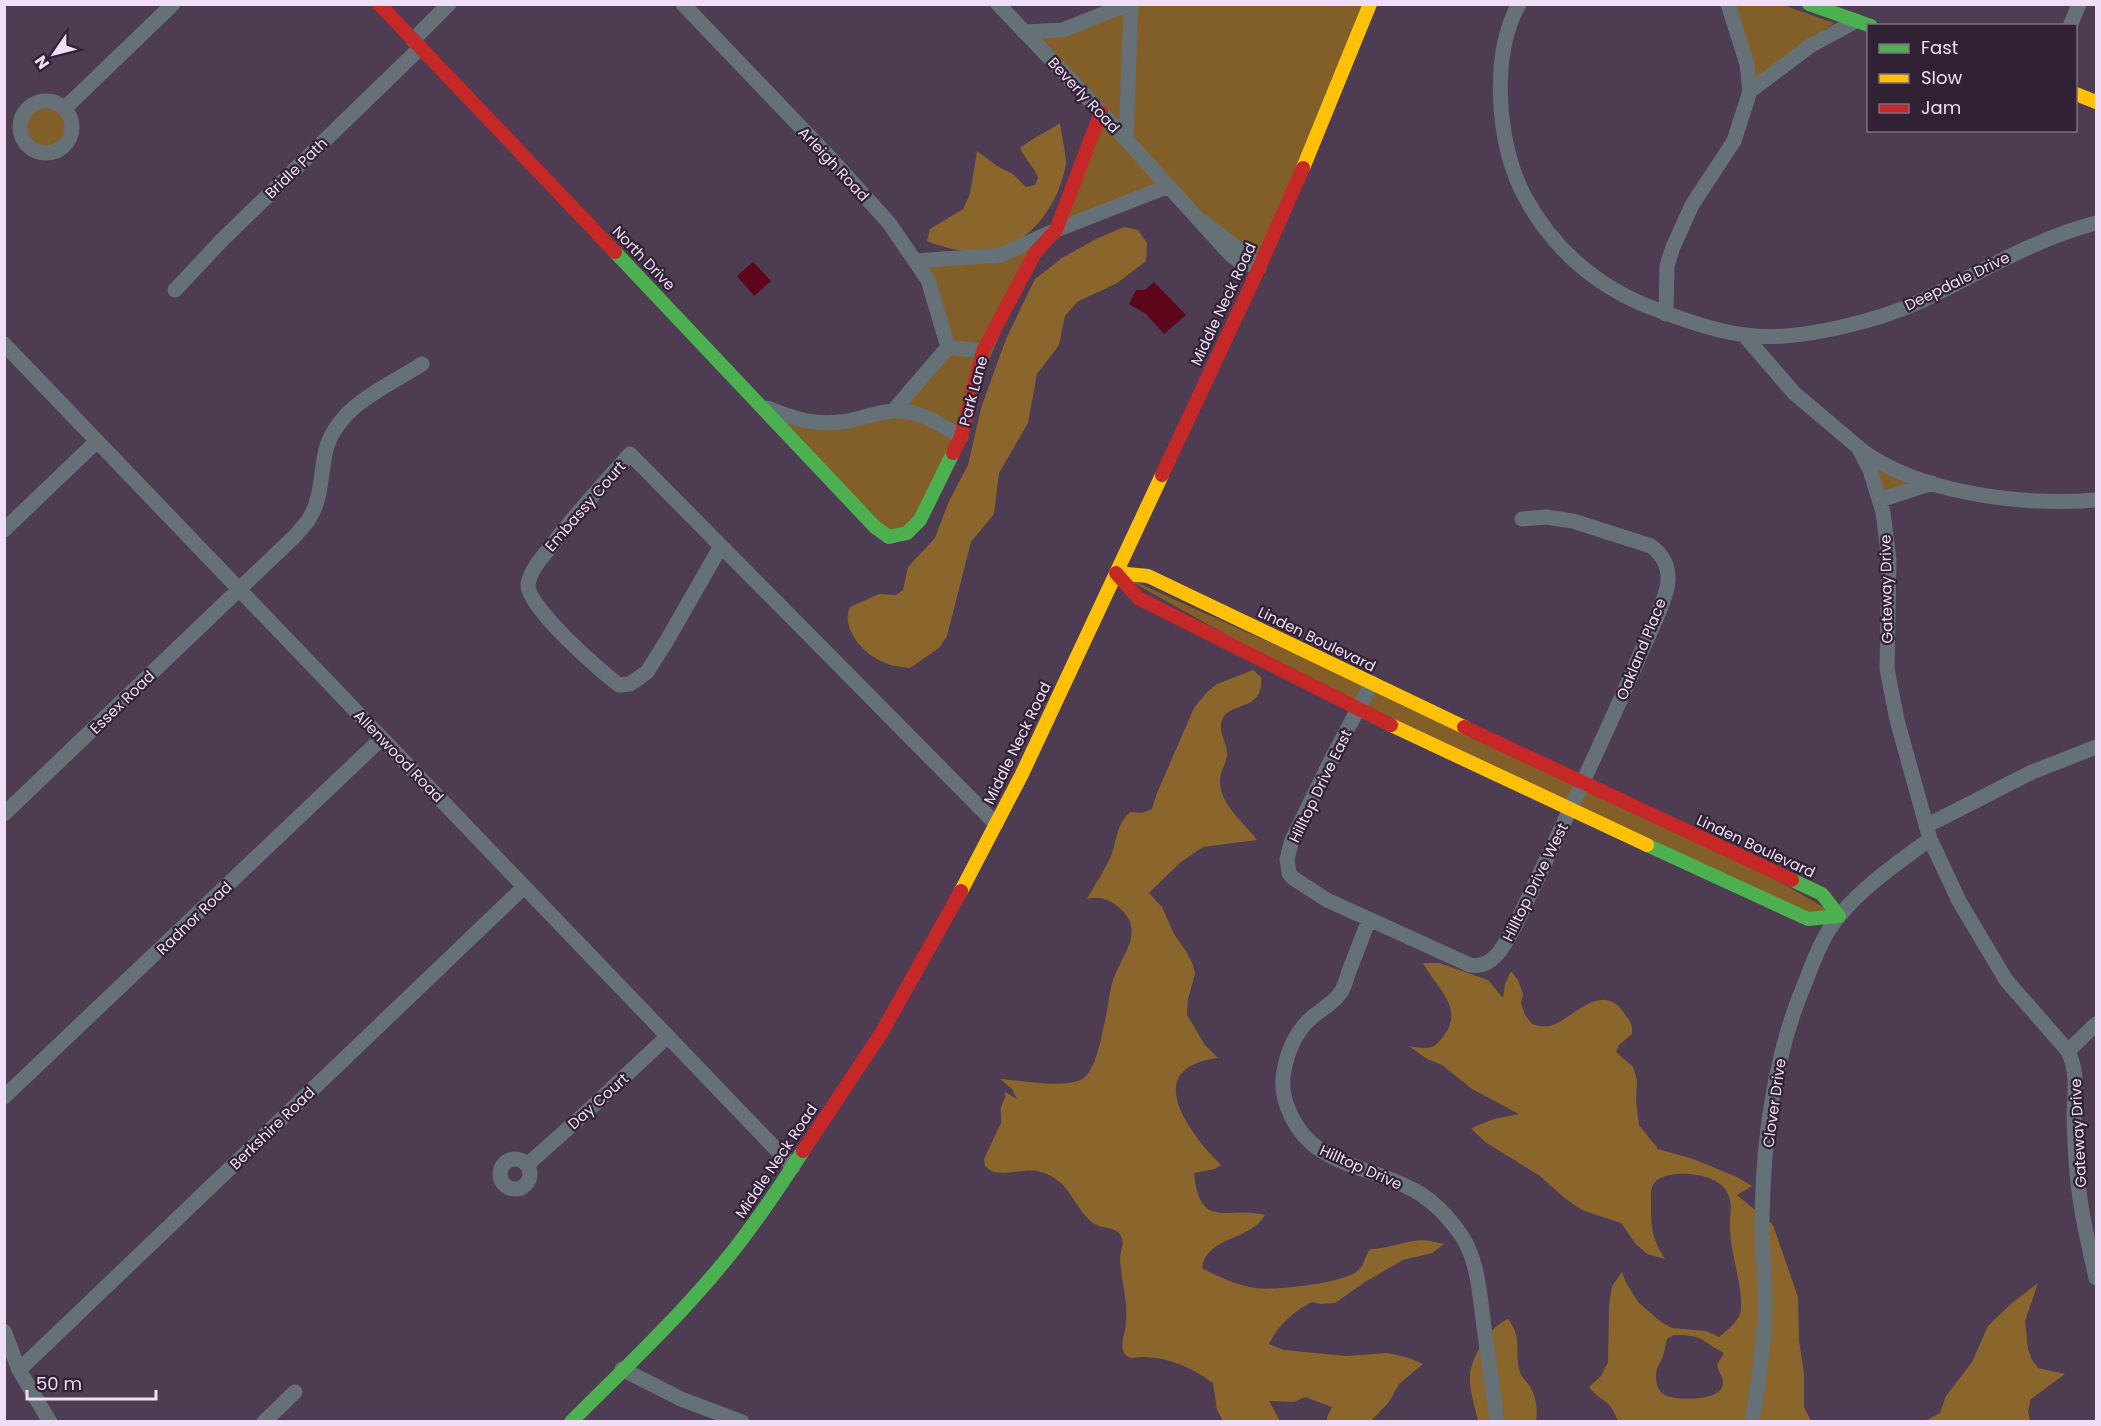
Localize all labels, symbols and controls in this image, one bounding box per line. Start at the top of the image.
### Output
north arrow [24,24,84,84]
legend [1867,24,2077,132]
text: Fast [1921,35,1958,60]
text: N [29,51,55,74]
street label: Beverly Road [1043,52,1125,138]
text: Slow [1921,65,1963,90]
text: Jam [1921,95,1961,120]
street label: Arleigh Road [794,122,874,206]
street label: Bridle Path [260,133,332,203]
street label: North Drive [608,221,680,295]
street label: Middle Neck Road [1185,239,1261,369]
street label: Deepdale Drive [1901,247,2013,315]
street label: Park Lane [954,354,992,428]
street label: Embassy Court [540,456,630,556]
street label: Gateway Drive [1875,534,1897,644]
street label: Oakland Place [1611,595,1671,703]
street label: Linden Boulevard [1255,601,1379,677]
street label: Essex Road [85,666,159,738]
street label: Middle Neck Road [978,678,1056,808]
street label: Allenwood Road [349,705,449,807]
street label: Hilltop Drive East [1284,726,1356,846]
street label: Linden Boulevard [1693,809,1819,883]
street label: Hilltop Drive West [1497,819,1573,945]
street label: Radnor Road [152,877,236,959]
street label: Clover Drive [1757,1057,1791,1149]
street label: Day Court [563,1068,633,1134]
street label: Gateway Drive [2065,1078,2091,1188]
street label: Berkshire Road [225,1082,319,1174]
street label: Middle Neck Road [730,1100,822,1222]
street label: Hilltop Drive [1316,1139,1406,1195]
scale bar [27,1363,156,1401]
text: 50 m [36,1371,82,1396]

